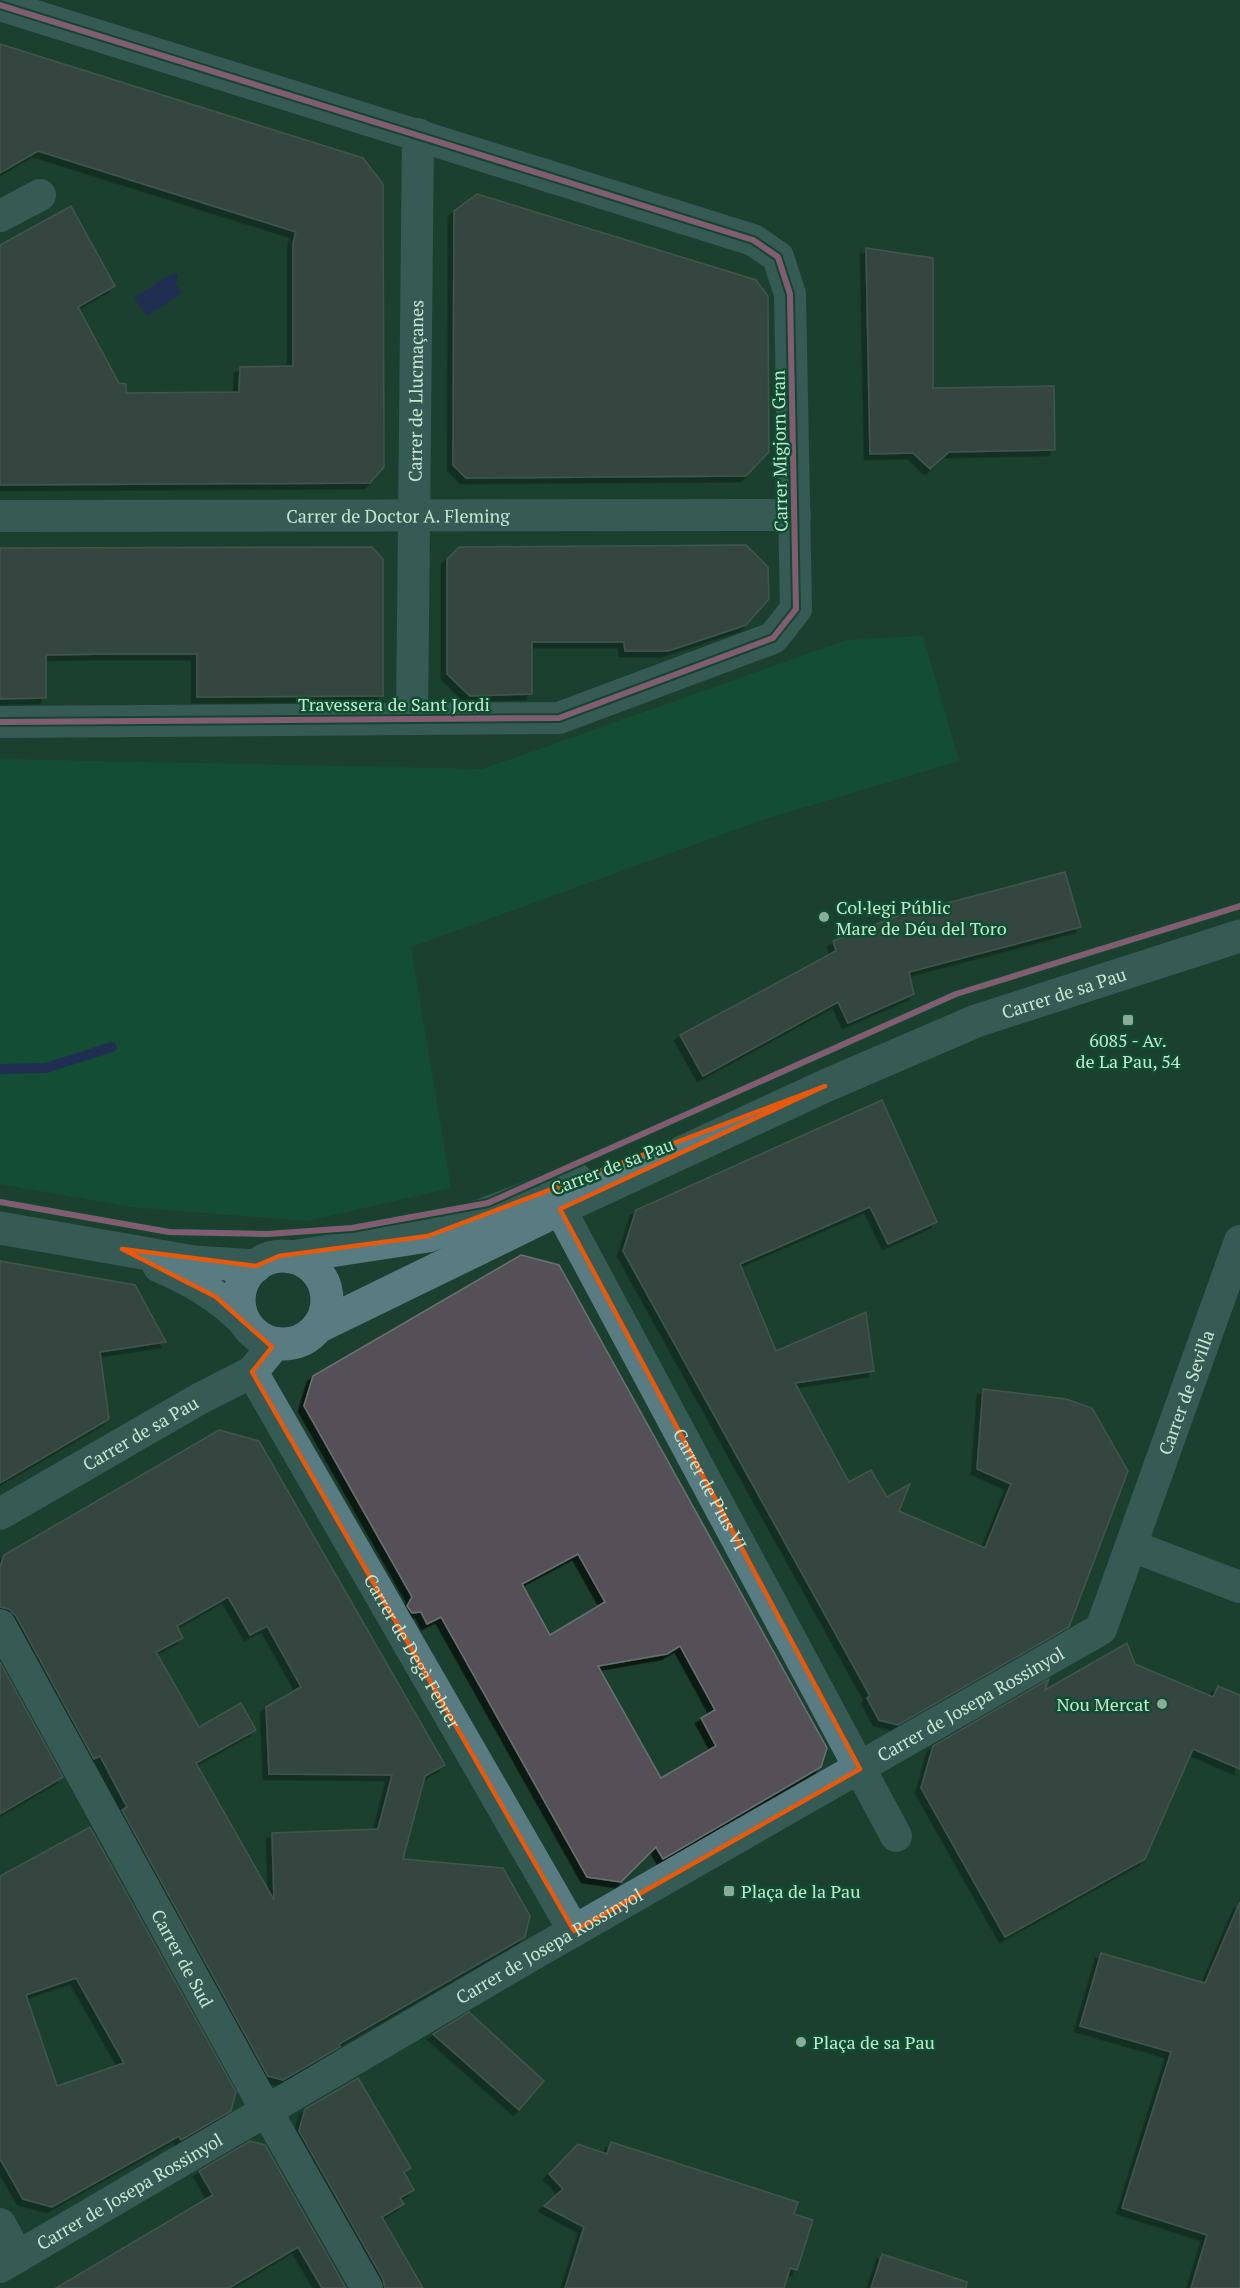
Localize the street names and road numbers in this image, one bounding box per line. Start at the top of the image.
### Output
street label: Carrer de Llucmaçanes [402,300,428,482]
street label: Carrer Migjorn Gran [766,370,792,532]
street label: Carrer de Doctor A. Fleming [286,503,510,528]
street label: Travessera de Sant Jordi [298,692,490,716]
street label: Carrer de sa Pau [998,961,1129,1024]
street label: Carrer de sa Pau [547,1132,677,1200]
street label: Carrer de Sevilla [1152,1326,1219,1458]
street label: Carrer de sa Pau [78,1390,202,1476]
street label: Carrer de Pius VI [668,1424,753,1555]
street label: Carrer de Degà Febrer [359,1569,467,1733]
street label: Carrer de Josepa Rossinyol [872,1641,1068,1767]
street label: Carrer de Josepa Rossinyol [451,1882,647,2009]
street label: Carrer de Sud [146,1905,219,2011]
street label: Carrer de Josepa Rossinyol [32,2127,227,2255]

